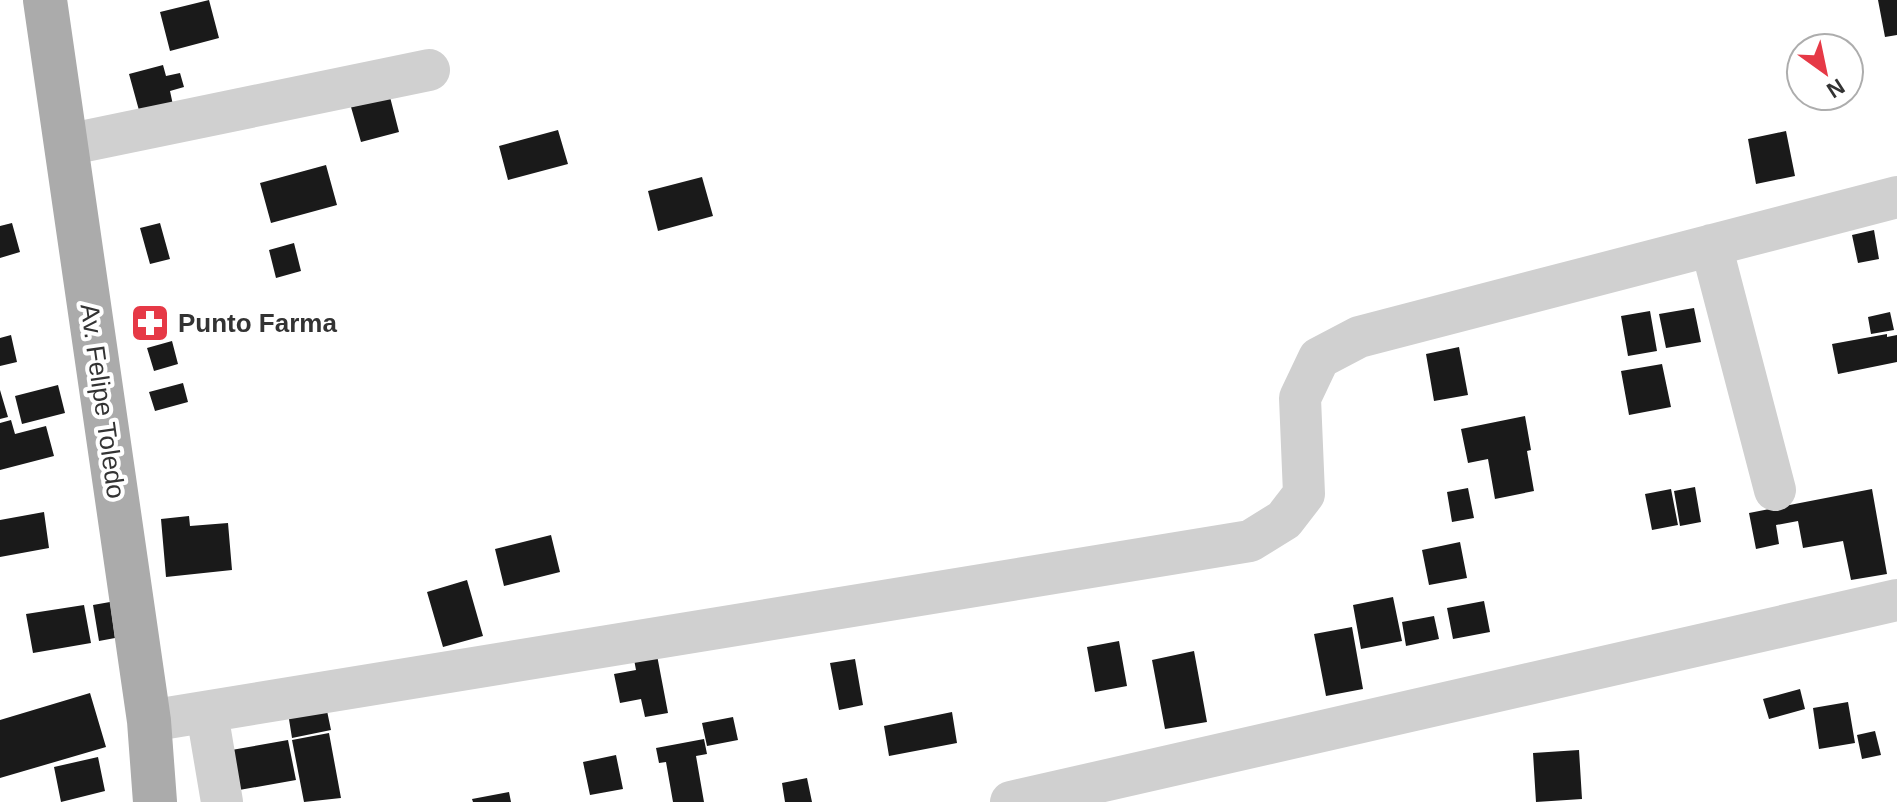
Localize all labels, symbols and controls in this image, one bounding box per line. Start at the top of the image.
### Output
north arrow [1785,32,1865,112]
text: N [1822,74,1849,103]
street label: Av. Felipe Toledo [74,302,132,500]
pharmacy icon: Punto Farma [129,302,171,344]
place label: Punto Farma [178,308,337,338]

